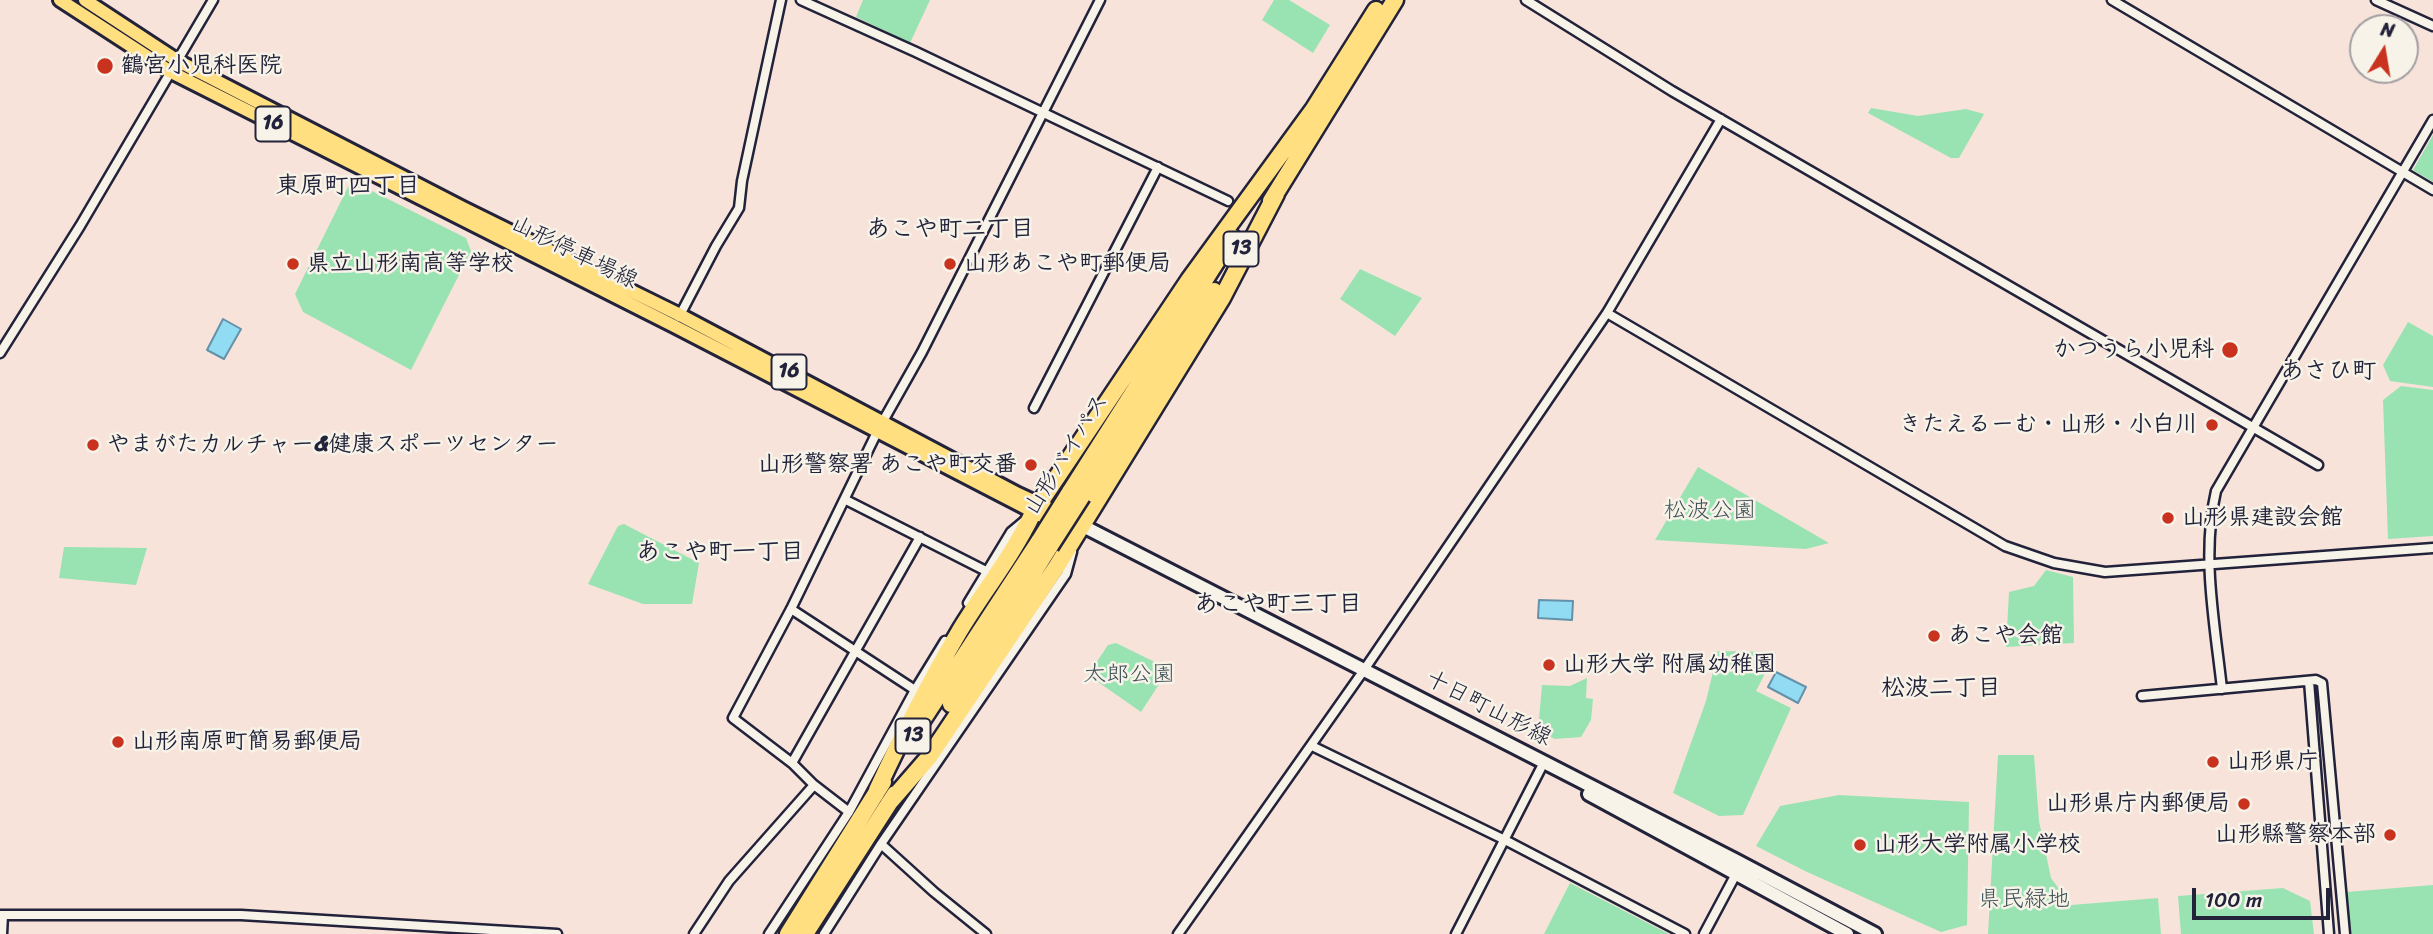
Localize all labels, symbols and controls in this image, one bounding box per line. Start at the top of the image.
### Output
text: N [2378,12,2397,47]
north arrow [2349,14,2419,84]
place label: 鶴宮小児科医院 [121,52,282,80]
marker: 鶴宮小児科医院 [95,56,115,76]
road number: 16 [256,106,290,142]
district label: 東原町四丁目 [276,173,420,201]
street label: 山形停車場線 [506,210,642,296]
district label: あこや町二丁目 [866,216,1034,244]
road number: 13 [1224,232,1258,266]
place label: 県立山形南高等学校 [307,250,514,278]
place label: 山形あこや町郵便局 [964,250,1171,278]
marker: 県立山形南高等学校 [285,256,301,272]
marker: 山形あこや町郵便局 [942,256,958,272]
place label: かつうら小児科 [2053,336,2214,364]
marker: かつうら小児科 [2220,340,2240,360]
road number: 16 [772,354,806,390]
district label: あさひ町 [2280,358,2376,386]
street label: 山形バイパス [1019,389,1115,521]
place label: きたえるーむ・山形・小白川 [1899,411,2198,439]
marker: きたえるーむ・山形・小白川 [2204,417,2220,433]
place label: やまがたカルチャー&健康スポーツセンター [107,431,559,459]
marker: やまがたカルチャー&健康スポーツセンター [85,437,101,453]
place label: 山形警察署 あこや町交番 [758,451,1017,479]
marker: 山形警察署 あこや町交番 [1023,457,1039,473]
park label: 松波公園 [1664,497,1756,525]
place label: 山形県建設会館 [2182,504,2343,532]
marker: 山形県建設会館 [2160,510,2176,526]
district label: あこや町一丁目 [636,539,804,567]
district label: あこや町三丁目 [1194,591,1362,619]
place label: あこや会館 [1948,622,2063,650]
marker: あこや会館 [1926,628,1942,644]
place label: 山形大学 附属幼稚園 [1563,651,1776,679]
marker: 山形大学 附属幼稚園 [1541,657,1557,673]
park label: 太郎公園 [1083,661,1175,689]
street label: 十日町山形線 [1420,665,1556,753]
district label: 松波二丁目 [1881,675,2001,703]
road number: 13 [895,718,930,754]
place label: 山形南原町簡易郵便局 [132,728,362,756]
marker: 山形南原町簡易郵便局 [110,734,126,750]
place label: 山形県庁 [2227,748,2319,776]
marker: 山形県庁 [2205,754,2221,770]
place label: 山形県庁内郵便局 [2046,790,2230,818]
marker: 山形県庁内郵便局 [2236,796,2252,812]
place label: 山形縣警察本部 [2215,821,2376,849]
marker: 山形縣警察本部 [2382,827,2398,843]
place label: 山形大学附属小学校 [1874,831,2081,859]
marker: 山形大学附属小学校 [1852,837,1868,853]
scale bar [2195,874,2333,918]
text: 100 m [2205,881,2262,919]
park label: 県民緑地 [1978,886,2070,914]

